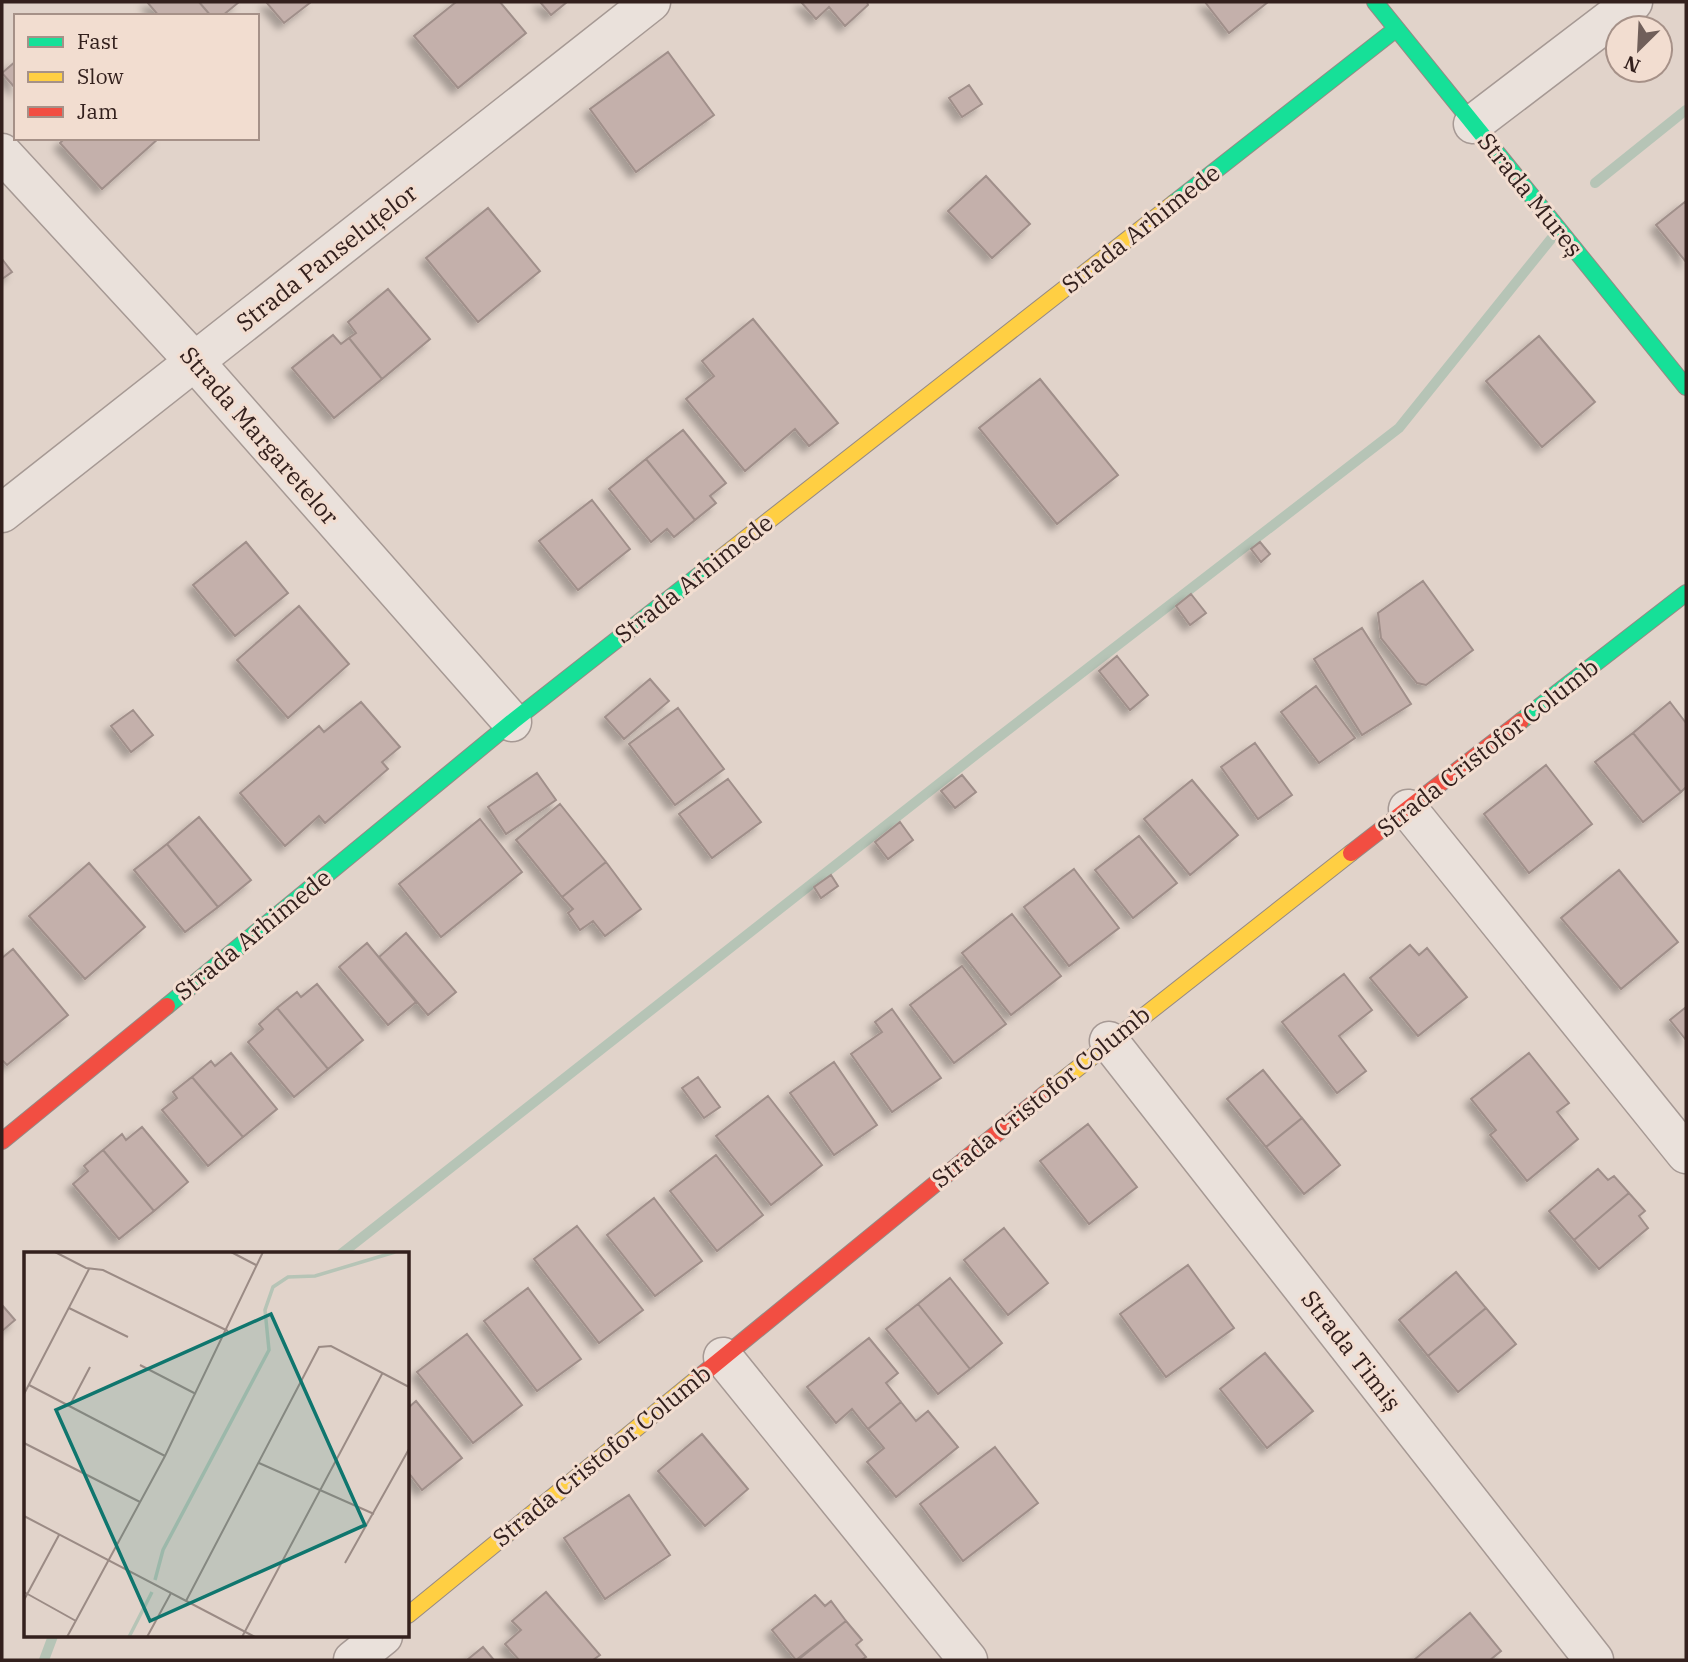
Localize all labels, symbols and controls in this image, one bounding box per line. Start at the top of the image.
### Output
legend [14,14,259,140]
north arrow [1604,14,1674,84]
text: Fast [77,27,118,55]
text: N [1620,51,1644,79]
text: Slow [77,62,124,90]
text: Jam [77,97,118,125]
street label: Strada Mureș [1471,126,1591,263]
street label: Strada Arhimede [1055,156,1226,300]
street label: Strada Panseluțelor [229,176,424,338]
street label: Strada Margaretelor [173,339,346,532]
street label: Strada Arhimede [608,506,779,650]
street label: Strada Cristofor Columb [1370,651,1605,844]
street label: Strada Arhimede [167,861,337,1007]
street label: Strada Cristofor Columb [924,998,1156,1194]
inset map [24,1252,410,1638]
street label: Strada Timiș [1295,1283,1409,1417]
street label: Strada Cristofor Columb [485,1357,717,1553]

